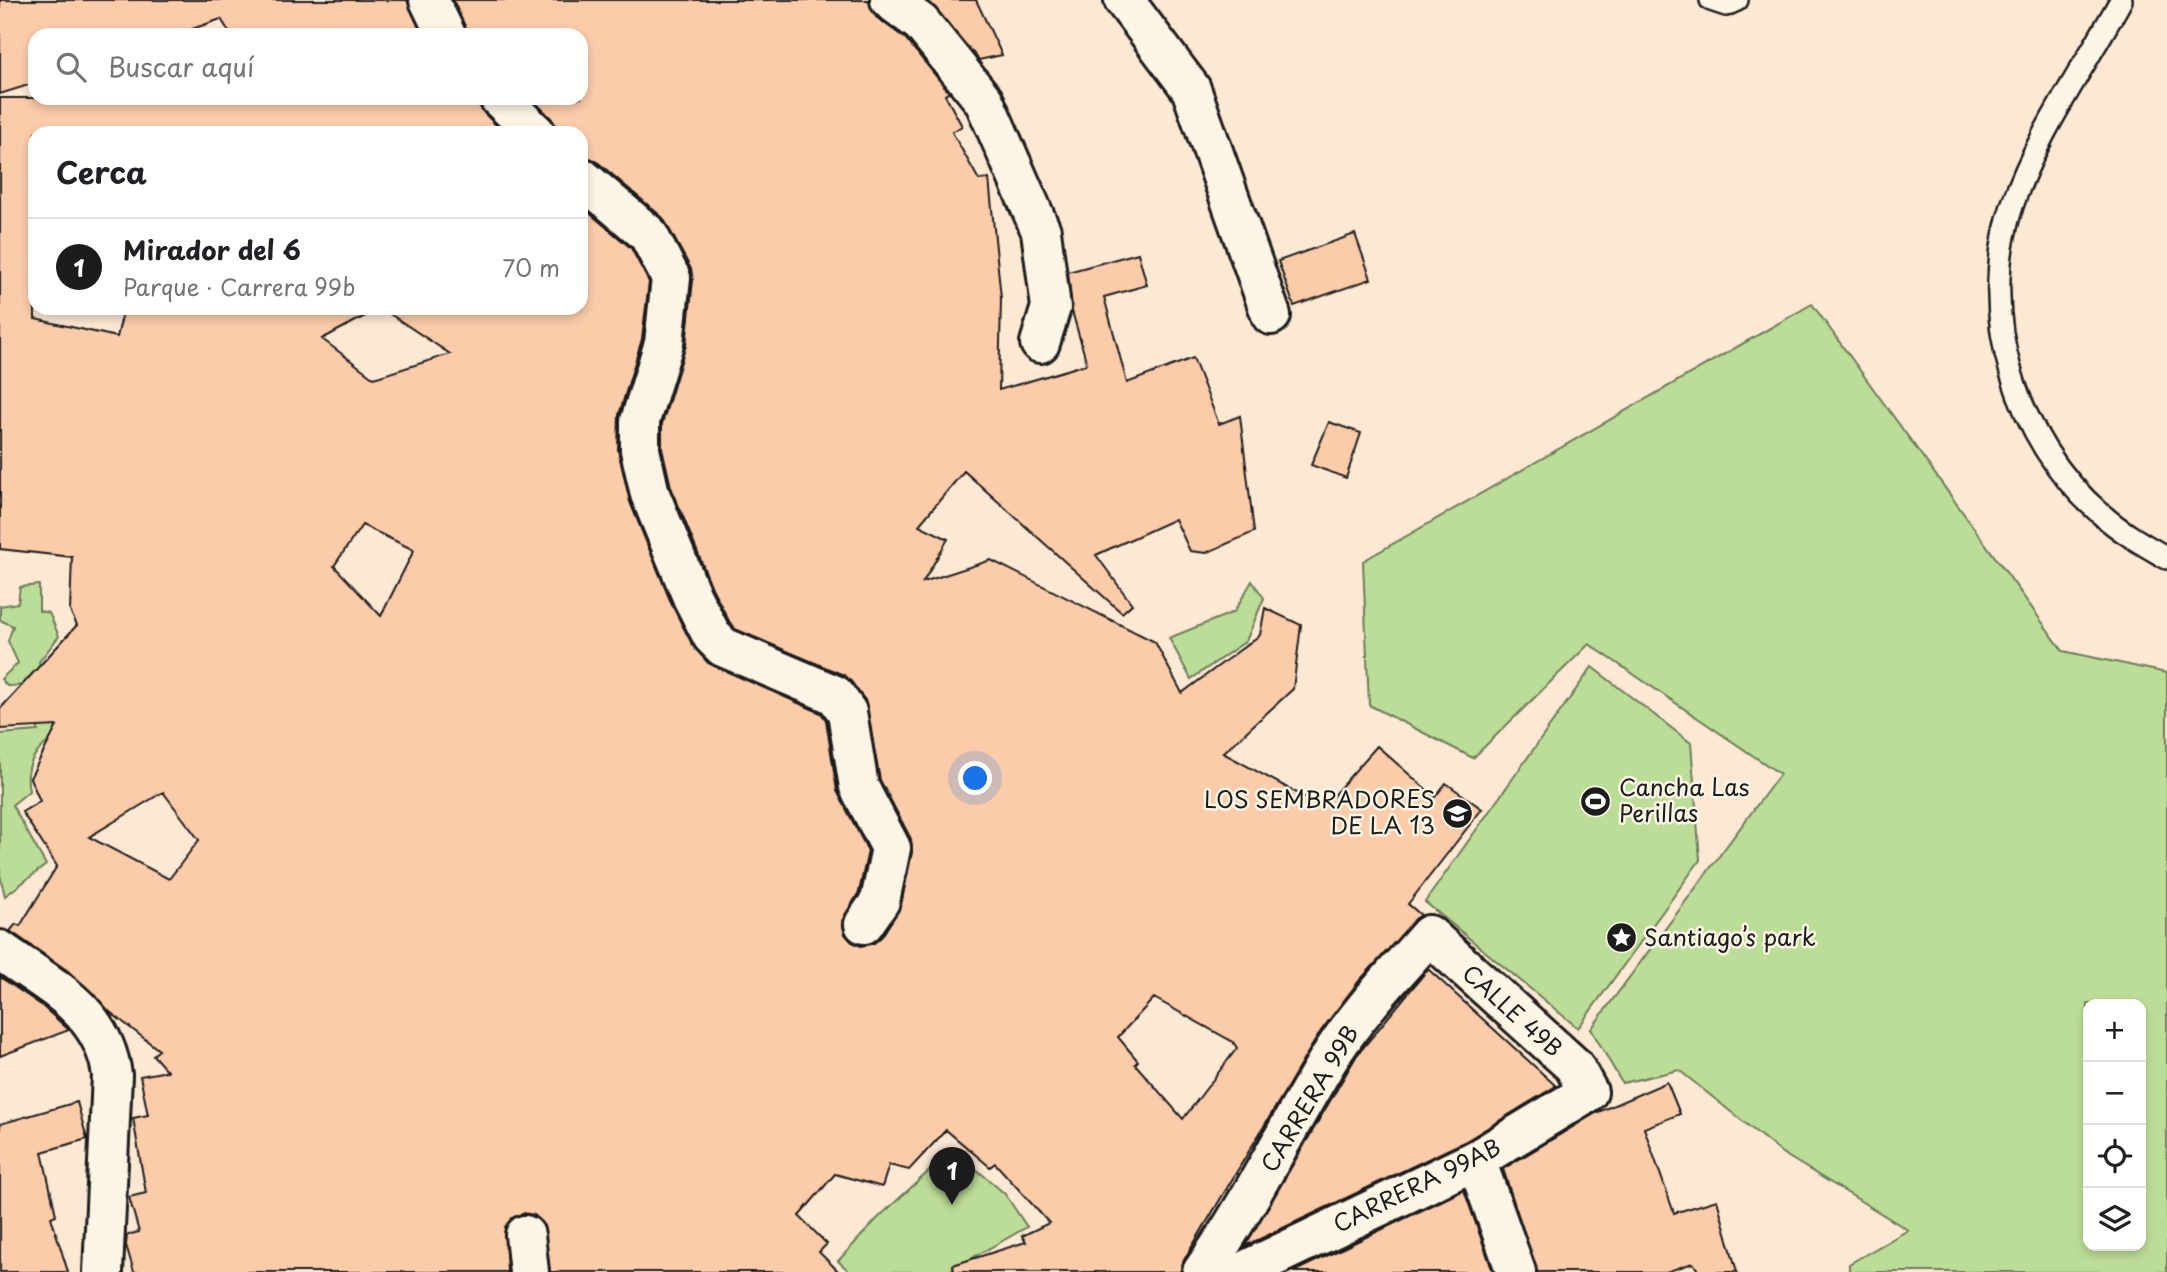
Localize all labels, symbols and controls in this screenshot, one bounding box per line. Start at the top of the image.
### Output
search box [28,28,588,105]
text: Buscar aquí [108,47,254,86]
icon: search [52,48,90,86]
text: Cerca [56,149,147,194]
text: Mirador del 6 [123,230,301,269]
text: 1 [74,250,85,285]
text: 70 m [502,250,560,285]
text: Parque · Carrera 99b [123,269,355,304]
your location [958,761,992,795]
place label: Cancha Las Perillas [1619,769,1749,830]
place label: LOS SEMBRADORES DE LA 13 [1204,781,1435,842]
sports icon: Cancha Las Perillas [1579,784,1613,818]
school or university icon: LOS SEMBRADORES DE LA 13 [1441,796,1475,830]
place label: Santiago’s park [1644,919,1816,954]
place icon: Santiago’s park [1604,921,1638,955]
street label: CALLE 49B [1455,955,1571,1064]
map controls [2083,999,2146,1251]
button: + [2083,999,2146,1062]
street label: CARRERA 99B [1251,1018,1366,1178]
button: − [2083,1062,2146,1125]
button: locate [2083,1125,2146,1188]
street label: CARRERA 99AB [1327,1129,1506,1240]
pin: 1 [929,1147,975,1205]
button: layers [2083,1188,2146,1251]

